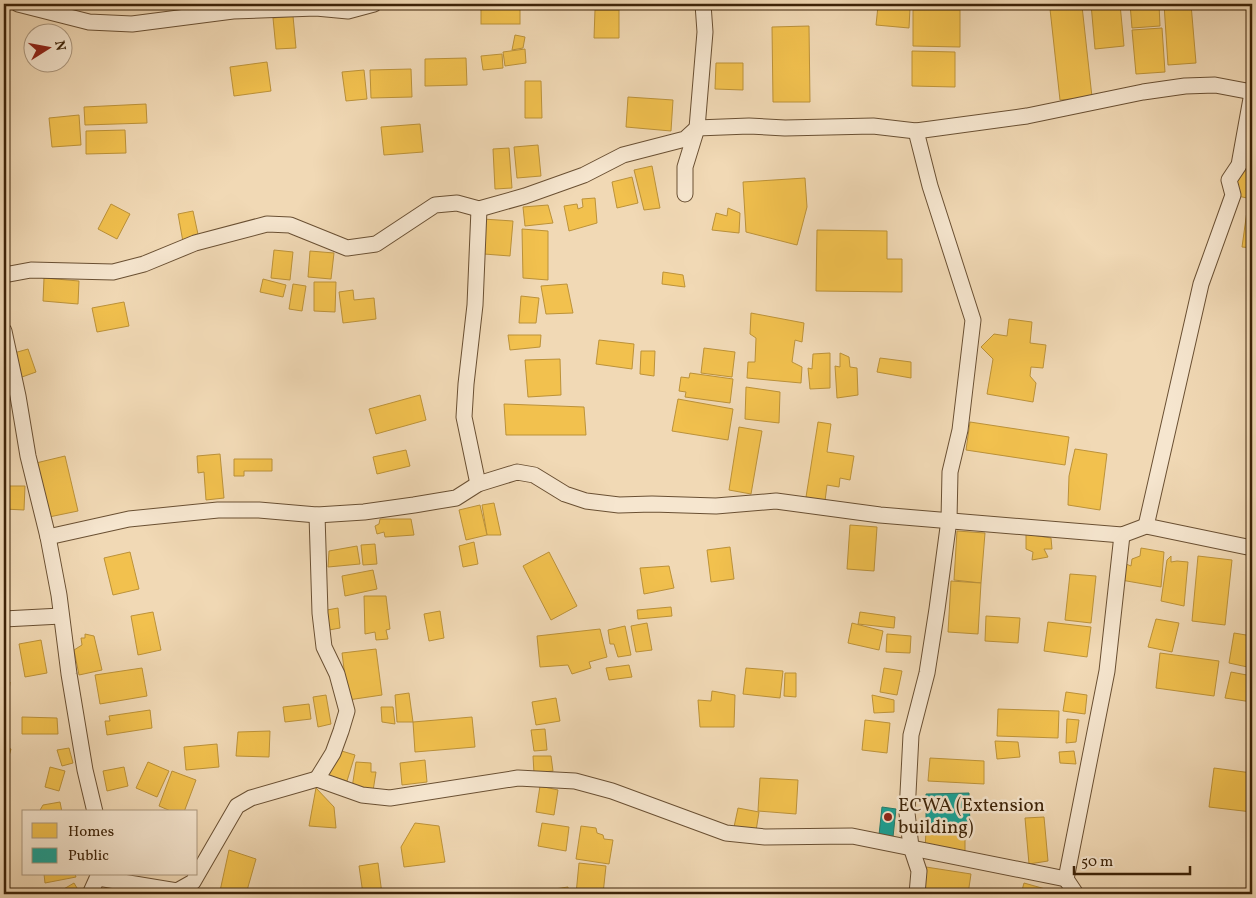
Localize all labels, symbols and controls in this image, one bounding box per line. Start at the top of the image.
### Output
north arrow [22,22,72,72]
text: N [49,39,70,53]
place label: ECWA (Extension building) [898,793,1045,841]
legend [22,810,198,876]
marker: ECWA (Extension building) [882,811,894,823]
text: Homes [68,822,114,843]
scale bar [1074,843,1190,875]
text: Public [68,846,109,867]
text: 50 m [1081,852,1113,873]

